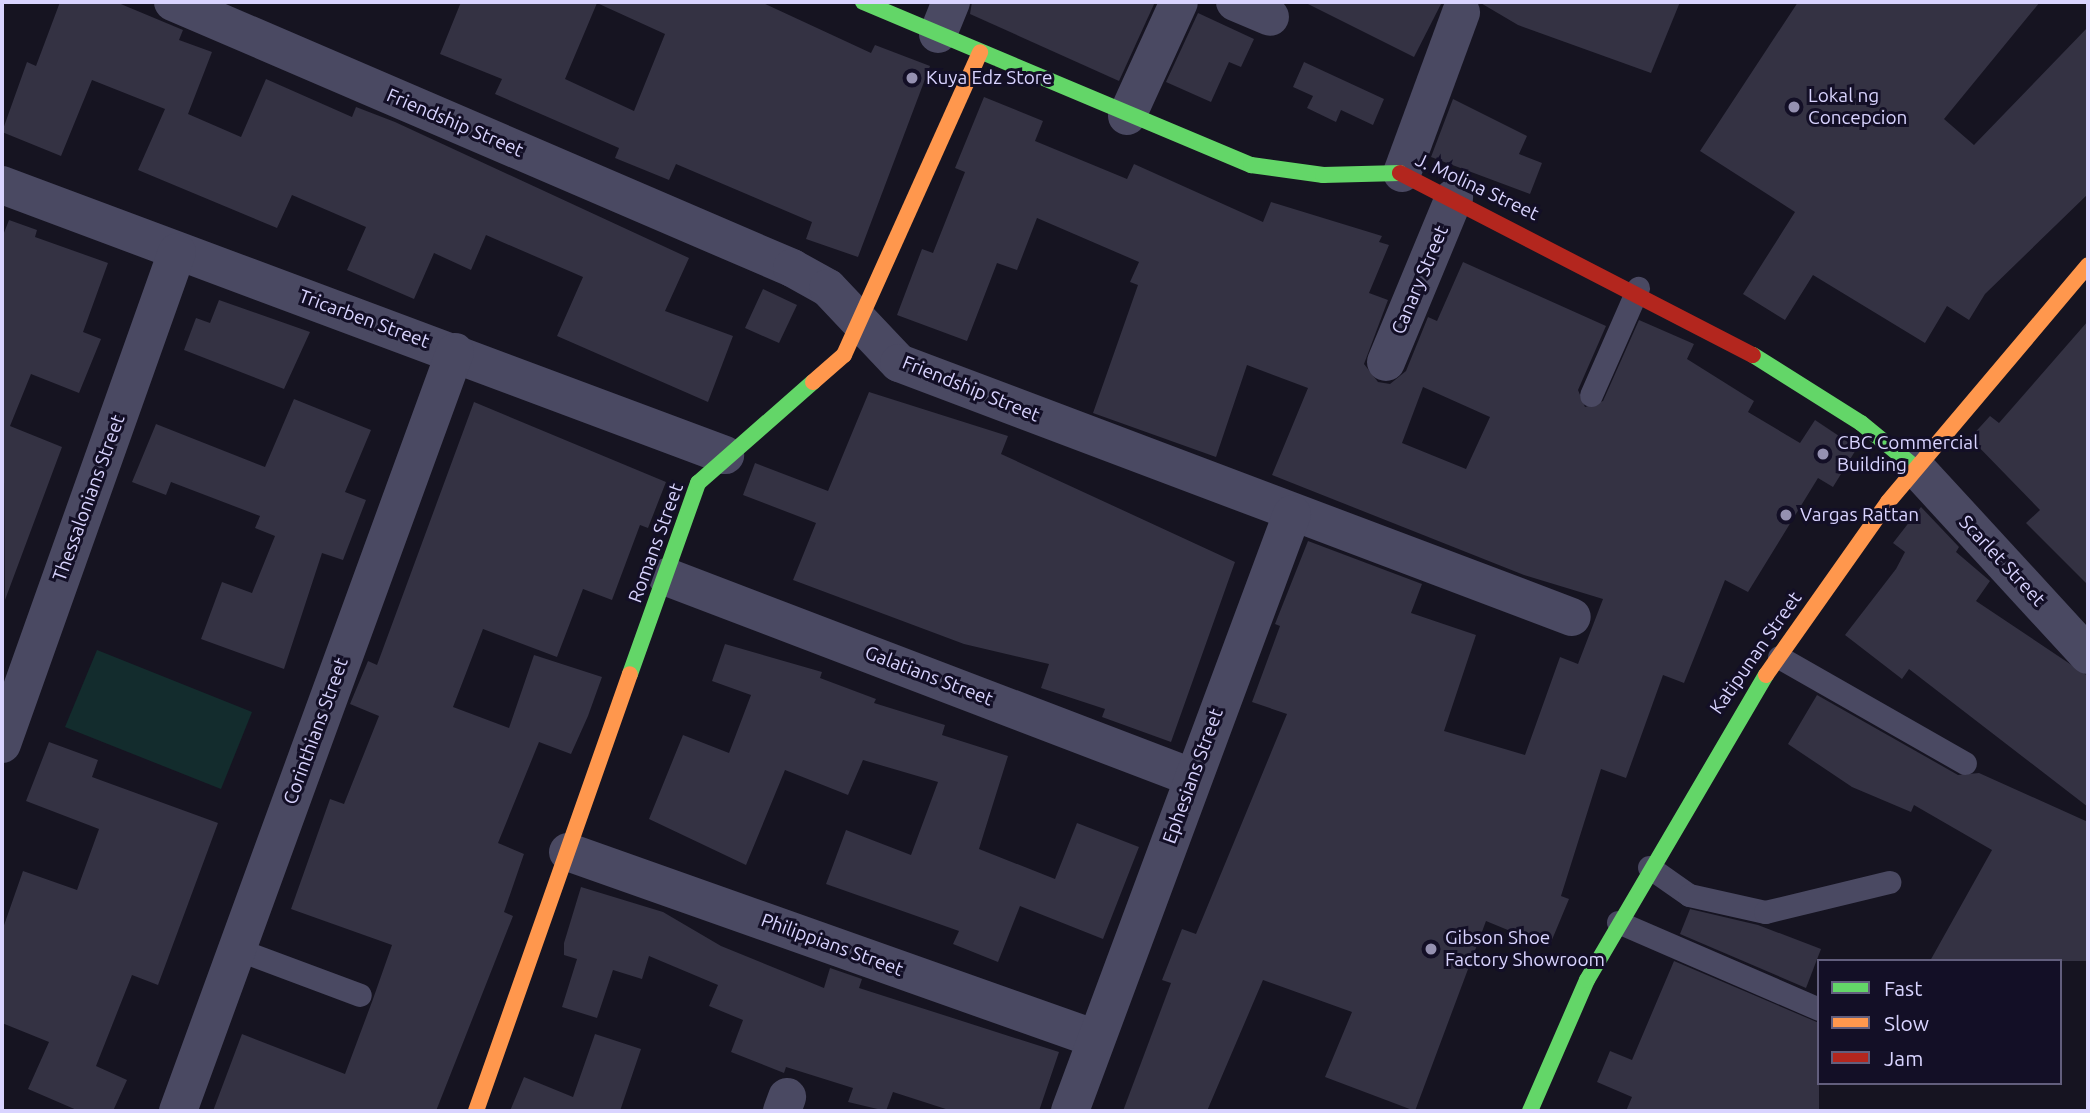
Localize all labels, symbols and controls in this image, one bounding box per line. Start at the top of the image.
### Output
place label: Kuya Edz Store [926,67,1052,89]
marker: Kuya Edz Store [904,70,920,86]
street label: Friendship Street [383,84,527,162]
place label: Lokal ng Concepcion [1808,85,1907,129]
marker: Lokal ng Concepcion [1786,99,1802,115]
street label: J. Molina Street [1412,148,1542,226]
street label: Canary Street [1387,222,1453,338]
street label: Tricarben Street [296,285,432,353]
street label: Friendship Street [899,351,1043,427]
street label: Thessalonians Street [48,411,130,585]
place label: CBC Commercial Building [1837,432,1978,476]
marker: CBC Commercial Building [1815,446,1831,462]
street label: Romans Street [624,480,688,606]
place label: Vargas Rattan [1800,504,1919,526]
marker: Vargas Rattan [1778,507,1794,523]
street label: Scarlet Street [1954,511,2050,611]
street label: Katipunan Street [1705,587,1807,719]
street label: Galatians Street [862,641,996,711]
street label: Corinthians Street [279,654,353,808]
street label: Ephesians Street [1158,705,1228,847]
street label: Philippians Street [758,909,906,981]
place label: Gibson Shoe Factory Showroom [1445,927,1605,971]
marker: Gibson Shoe Factory Showroom [1423,941,1439,957]
legend [1817,959,2062,1085]
text: Fast [1884,976,1922,1000]
text: Slow [1884,1011,1929,1035]
text: Jam [1884,1046,1923,1070]

